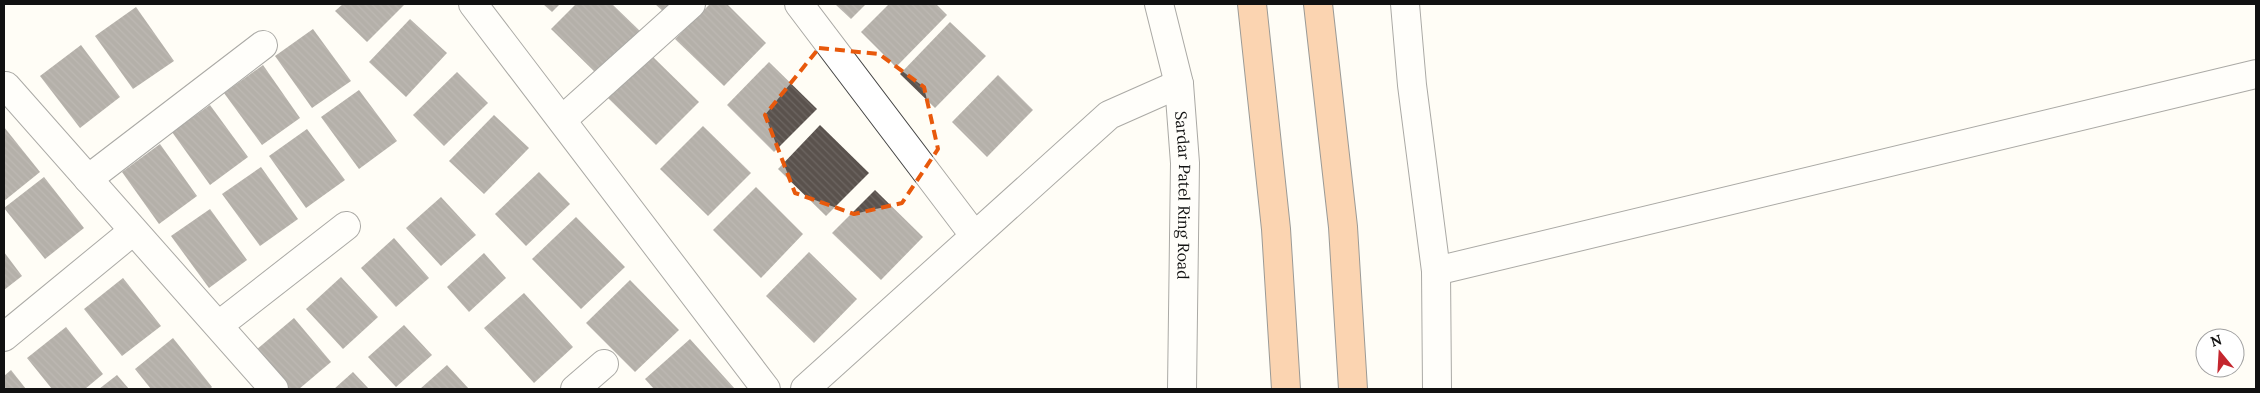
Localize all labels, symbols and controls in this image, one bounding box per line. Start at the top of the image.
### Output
street label: Sardar Patel Ring Road [1171,110,1195,280]
north arrow [2195,328,2245,378]
text: N [2208,330,2224,351]

